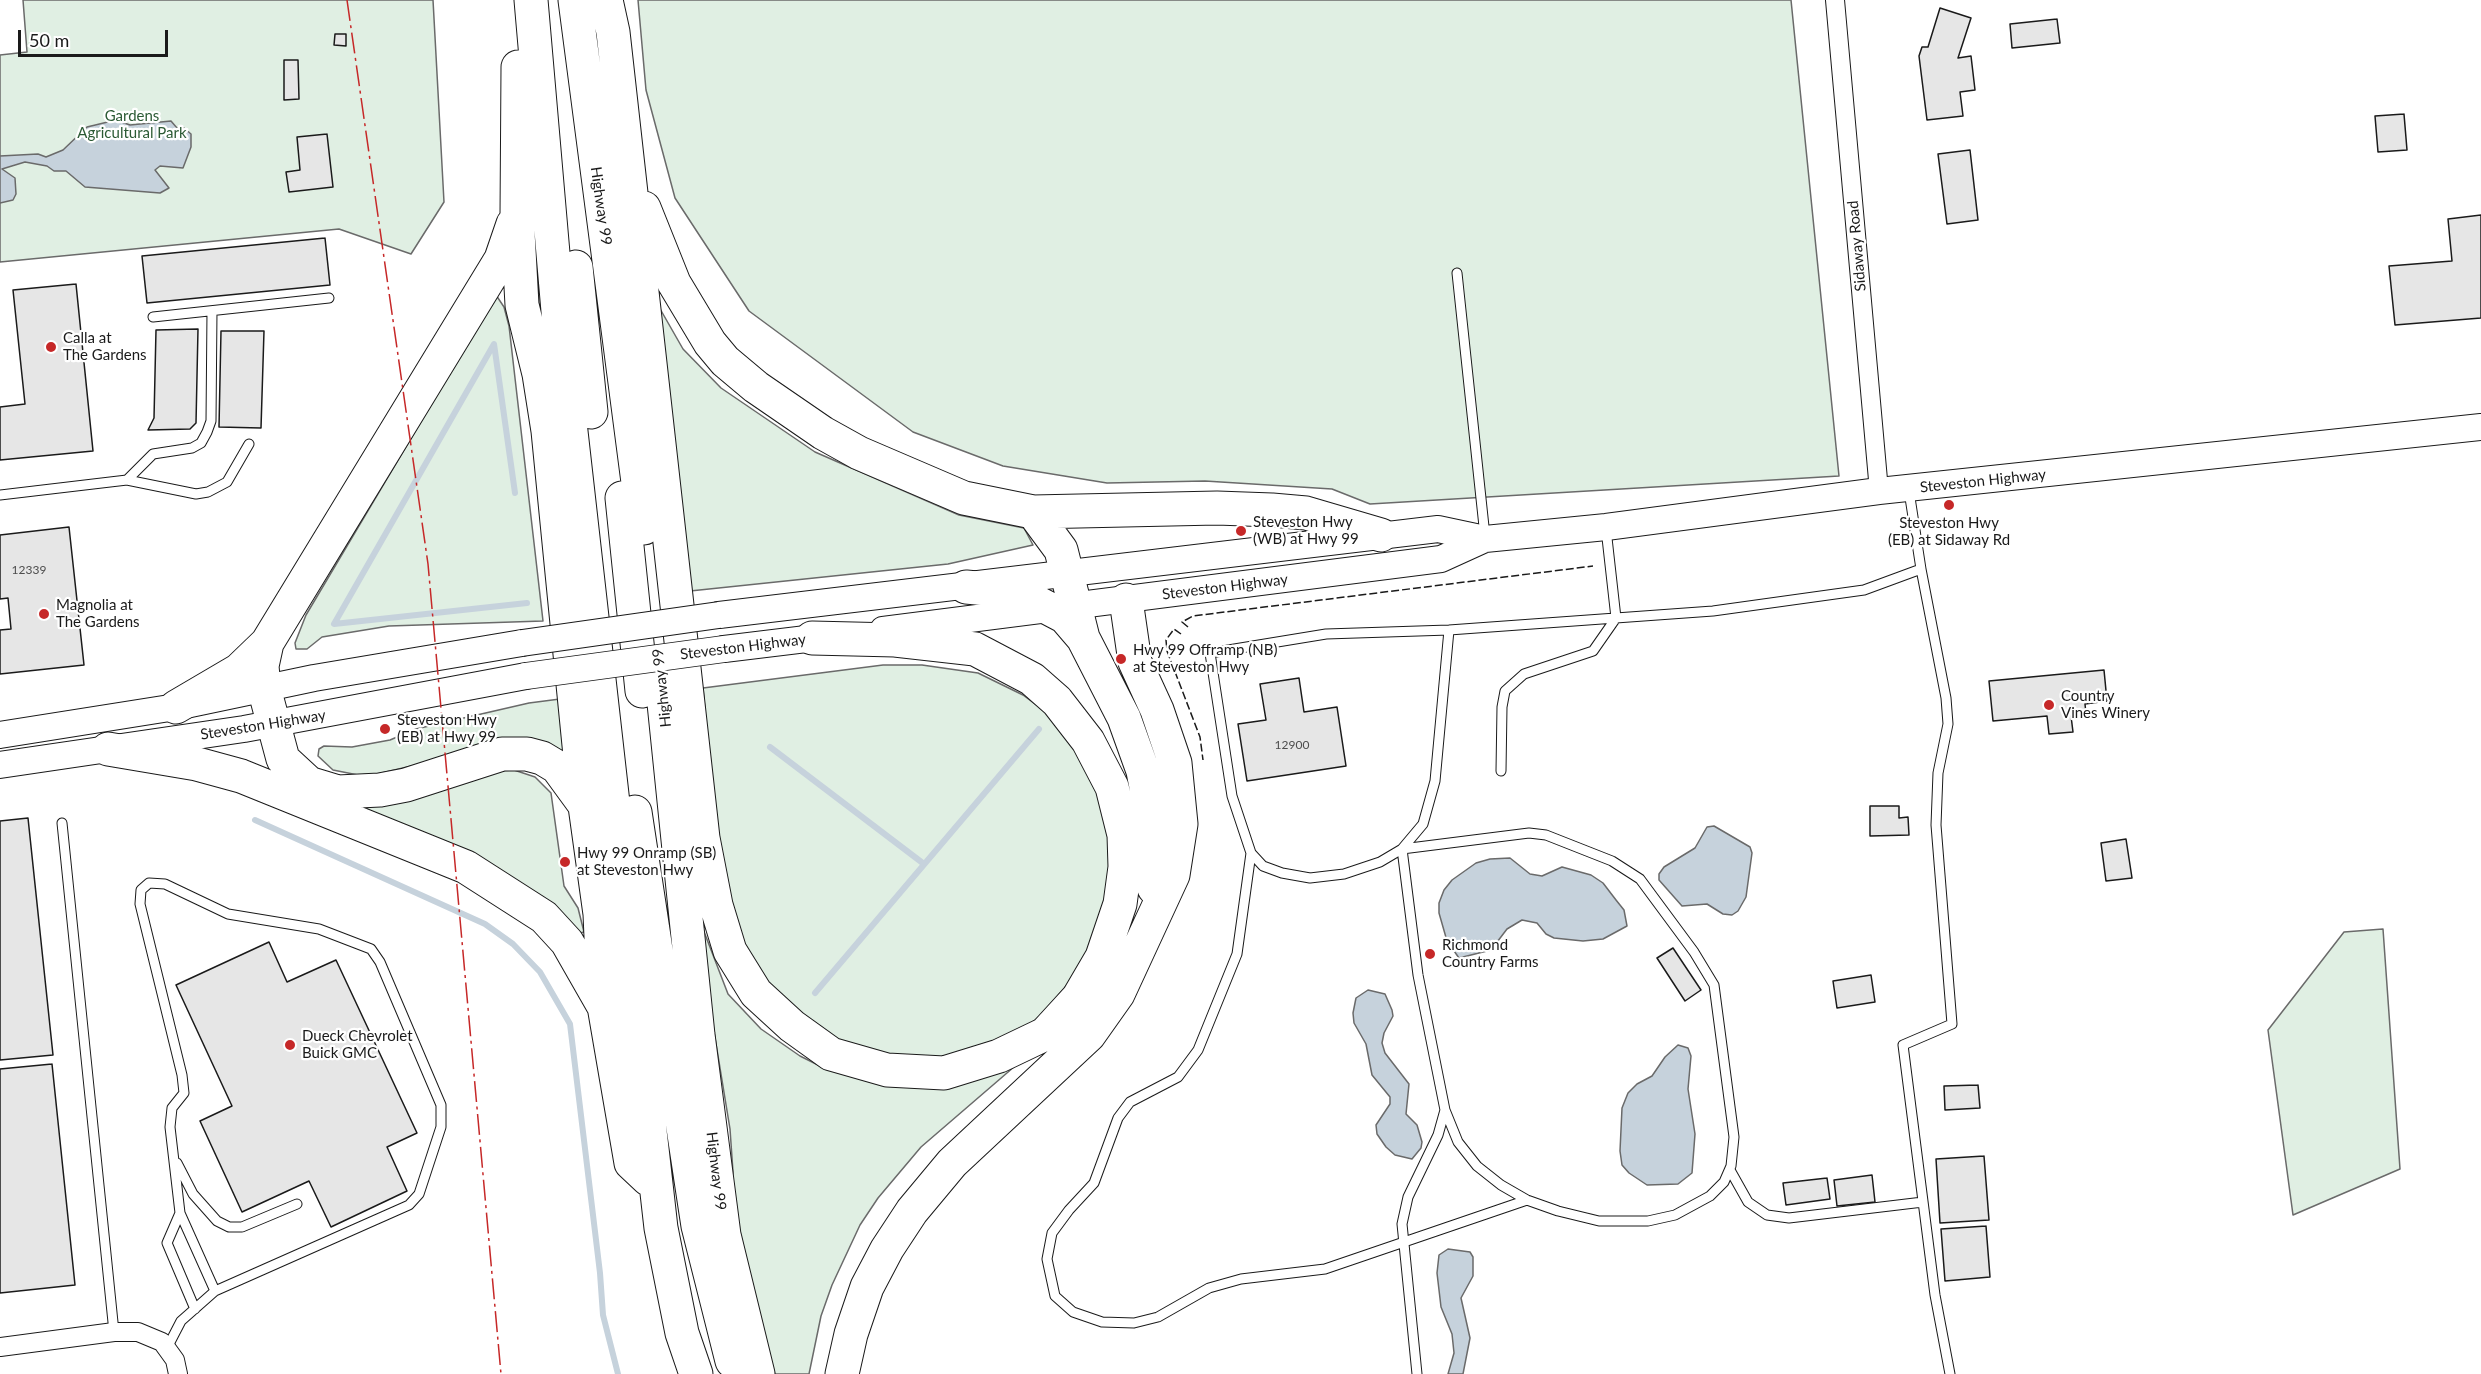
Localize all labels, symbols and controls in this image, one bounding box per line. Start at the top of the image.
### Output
scale bar [21,18,171,56]
text: 50 m [29,29,69,51]
park label: Gardens Agricultural Park [77,107,187,142]
street label: Highway 99 [587,166,615,246]
street label: Sidaway Road [1844,200,1870,292]
place label: Calla at The Gardens [63,329,147,364]
marker: Calla at The Gardens [44,340,58,354]
street label: Steveston Highway [1919,465,2047,497]
marker: Steveston Hwy (EB) at Sidaway Rd [1942,498,1956,512]
place label: Steveston Hwy (WB) at Hwy 99 [1253,513,1359,548]
place label: Steveston Hwy (EB) at Sidaway Rd [1888,514,2010,549]
marker: Steveston Hwy (WB) at Hwy 99 [1234,524,1248,538]
house number: 12339 [12,563,46,577]
street label: Steveston Highway [1161,570,1289,604]
place label: Magnolia at The Gardens [56,596,140,631]
marker: Magnolia at The Gardens [37,607,51,621]
street label: Steveston Highway [679,630,807,664]
place label: Hwy 99 Offramp (NB) at Steveston Hwy [1133,641,1277,676]
street label: Highway 99 [649,648,675,728]
marker: Hwy 99 Offramp (NB) at Steveston Hwy [1114,652,1128,666]
place label: Country Vines Winery [2061,687,2150,722]
marker: Country Vines Winery [2042,698,2056,712]
street label: Steveston Highway [199,706,327,744]
place label: Steveston Hwy (EB) at Hwy 99 [397,711,497,746]
marker: Steveston Hwy (EB) at Hwy 99 [378,722,392,736]
house number: 12900 [1275,738,1309,752]
place label: Hwy 99 Onramp (SB) at Steveston Hwy [577,844,716,879]
marker: Hwy 99 Onramp (SB) at Steveston Hwy [558,855,572,869]
place label: Richmond Country Farms [1442,936,1539,971]
marker: Richmond Country Farms [1423,947,1437,961]
place label: Dueck Chevrolet Buick GMC [302,1027,413,1062]
marker: Dueck Chevrolet Buick GMC [283,1038,297,1052]
street label: Highway 99 [702,1131,730,1211]

